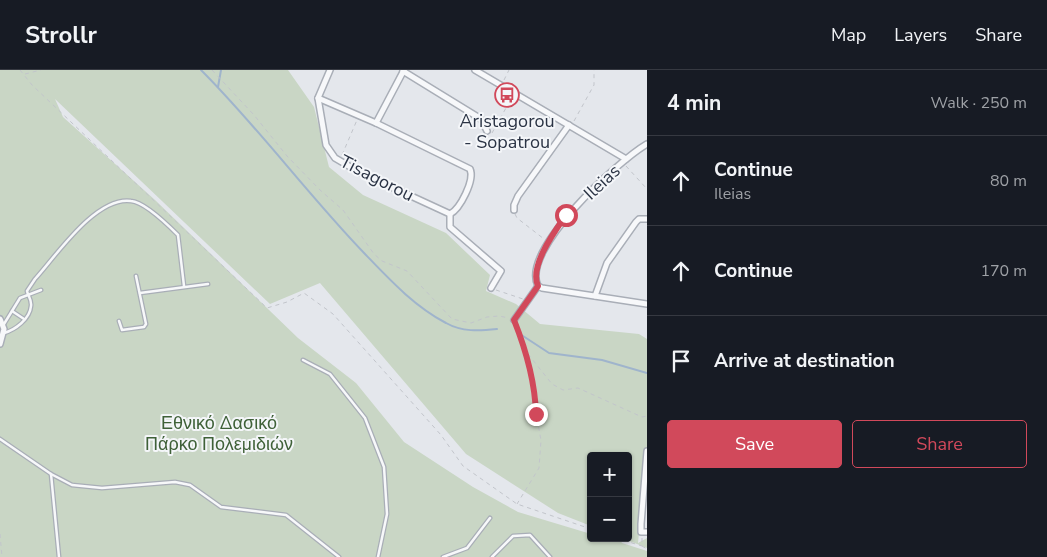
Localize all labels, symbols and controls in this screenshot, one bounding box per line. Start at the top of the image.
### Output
text: Strollr [25,19,97,51]
text: Map [831,23,866,47]
text: Layers [894,23,947,47]
text: Share [975,23,1022,47]
bus stop icon: Aristagorou - Sopatrou [494,82,520,108]
text: 4 min [667,89,721,117]
text: Walk · 250 m [931,92,1027,114]
place label: Aristagorou - Sopatrou [459,109,555,154]
street label: Tisagorou [336,149,418,207]
text: Continue [714,157,793,183]
street label: Ileias [579,159,625,205]
icon: ahead [667,167,695,195]
text: 80 m [990,170,1027,192]
text: Ileias [714,183,751,205]
route start [555,204,578,227]
icon: ahead [667,257,695,285]
text: Continue [714,258,793,284]
text: 170 m [980,260,1027,282]
icon: arrive [667,347,695,375]
text: Arrive at destination [714,348,895,374]
route end [525,403,548,426]
park label: Εθνικό Δασικό Πάρκο Πολεμιδιών [145,411,293,456]
button: Save [667,420,842,468]
button: Share [852,420,1027,468]
map controls [587,452,632,542]
button: + [587,452,632,497]
button: − [587,497,632,542]

